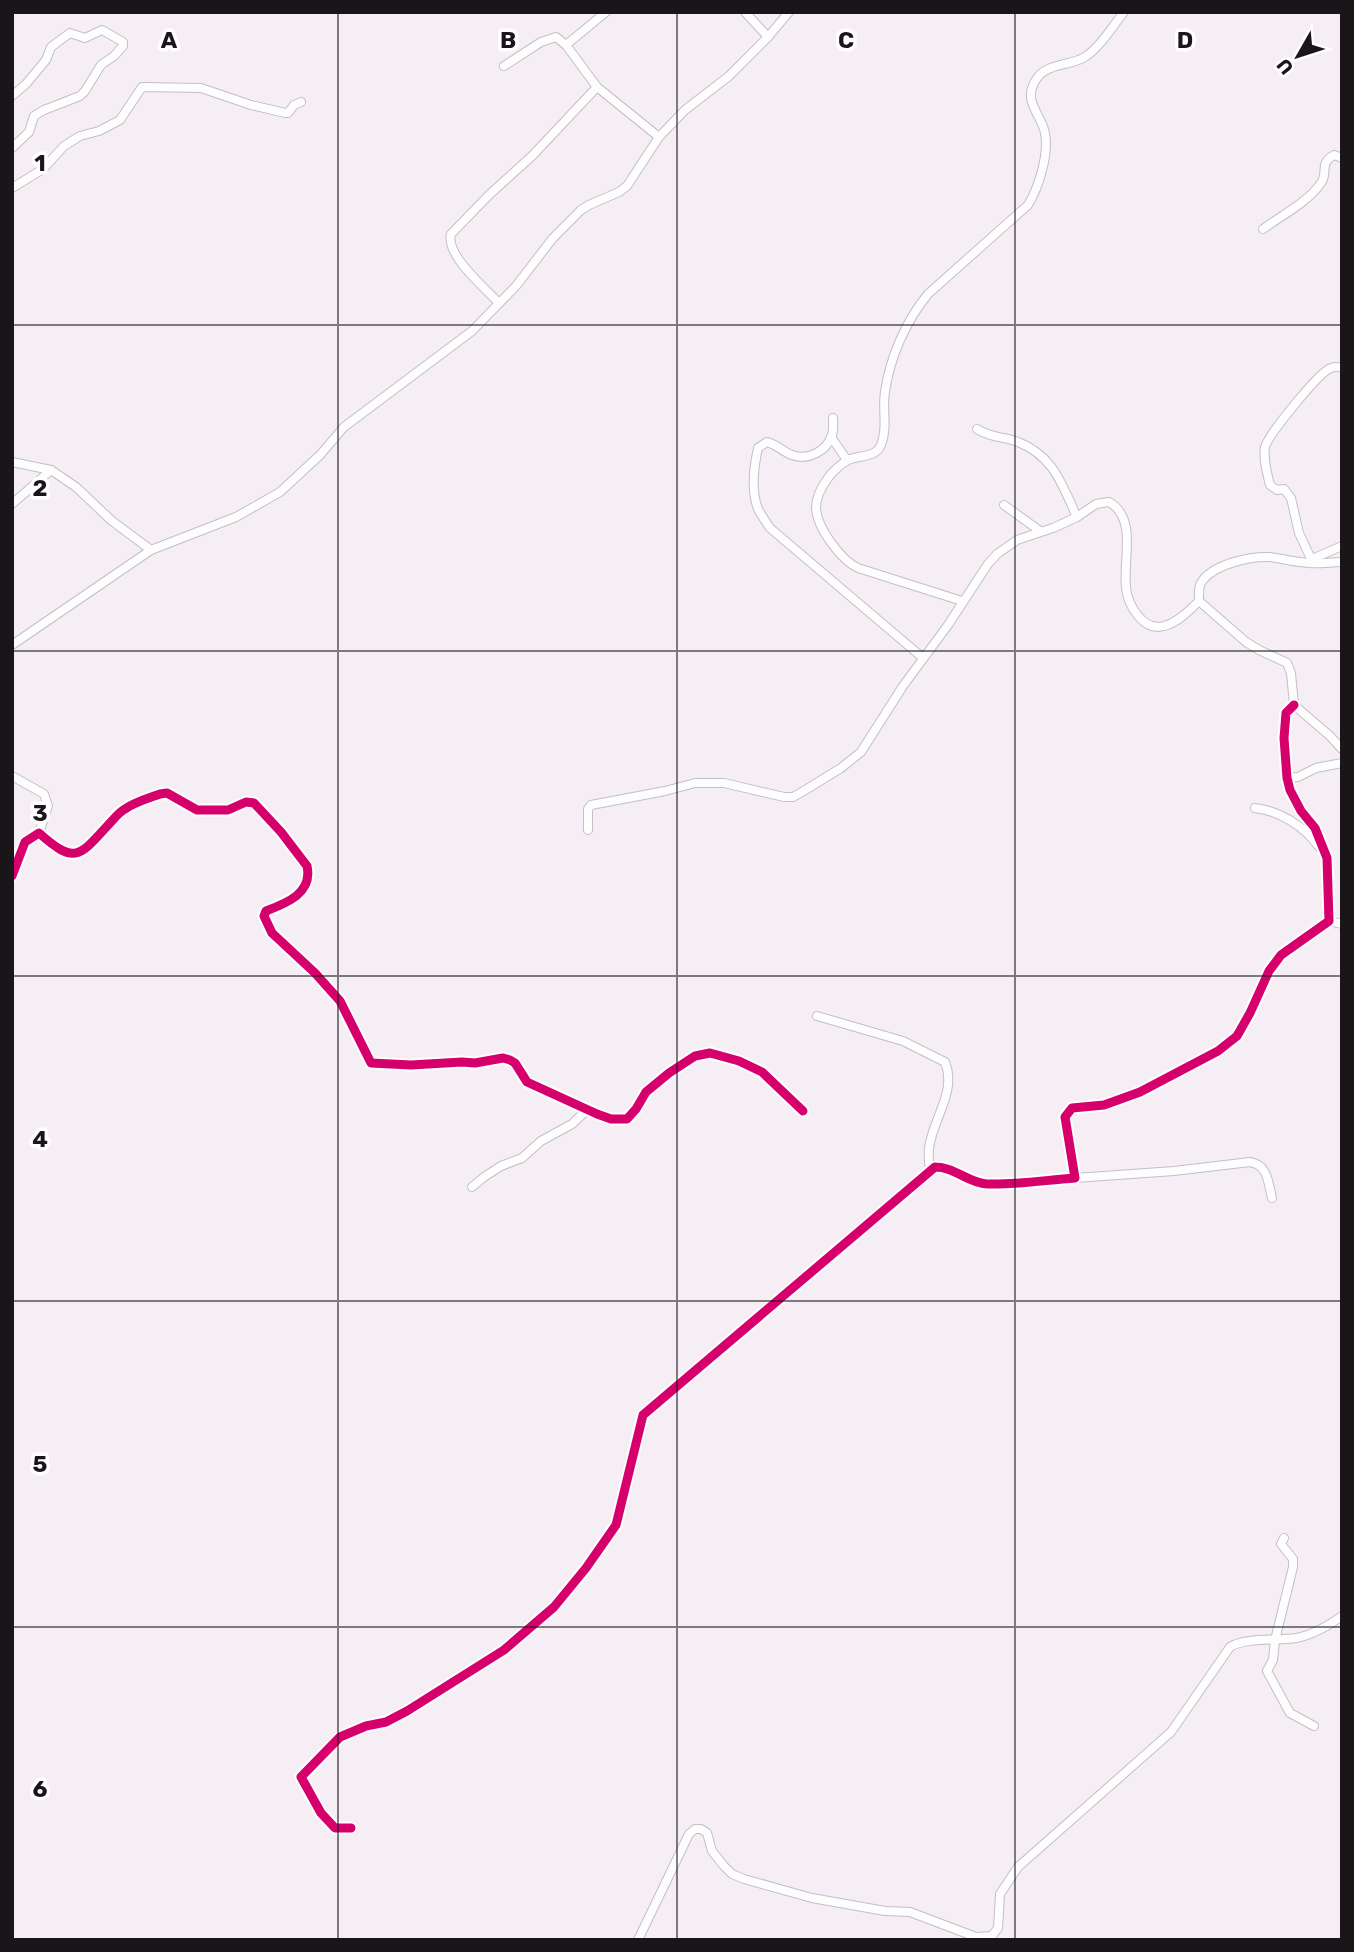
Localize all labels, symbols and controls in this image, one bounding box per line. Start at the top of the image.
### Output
north arrow [1263,21,1333,91]
text: A [161,26,178,54]
text: B [500,26,516,54]
text: C [838,26,854,54]
text: D [1177,26,1193,54]
text: U [1272,54,1298,79]
text: 1 [34,149,46,177]
text: 2 [33,474,47,502]
text: 3 [32,799,48,827]
text: 4 [32,1125,48,1153]
text: 5 [33,1450,48,1478]
text: 6 [33,1775,48,1803]

